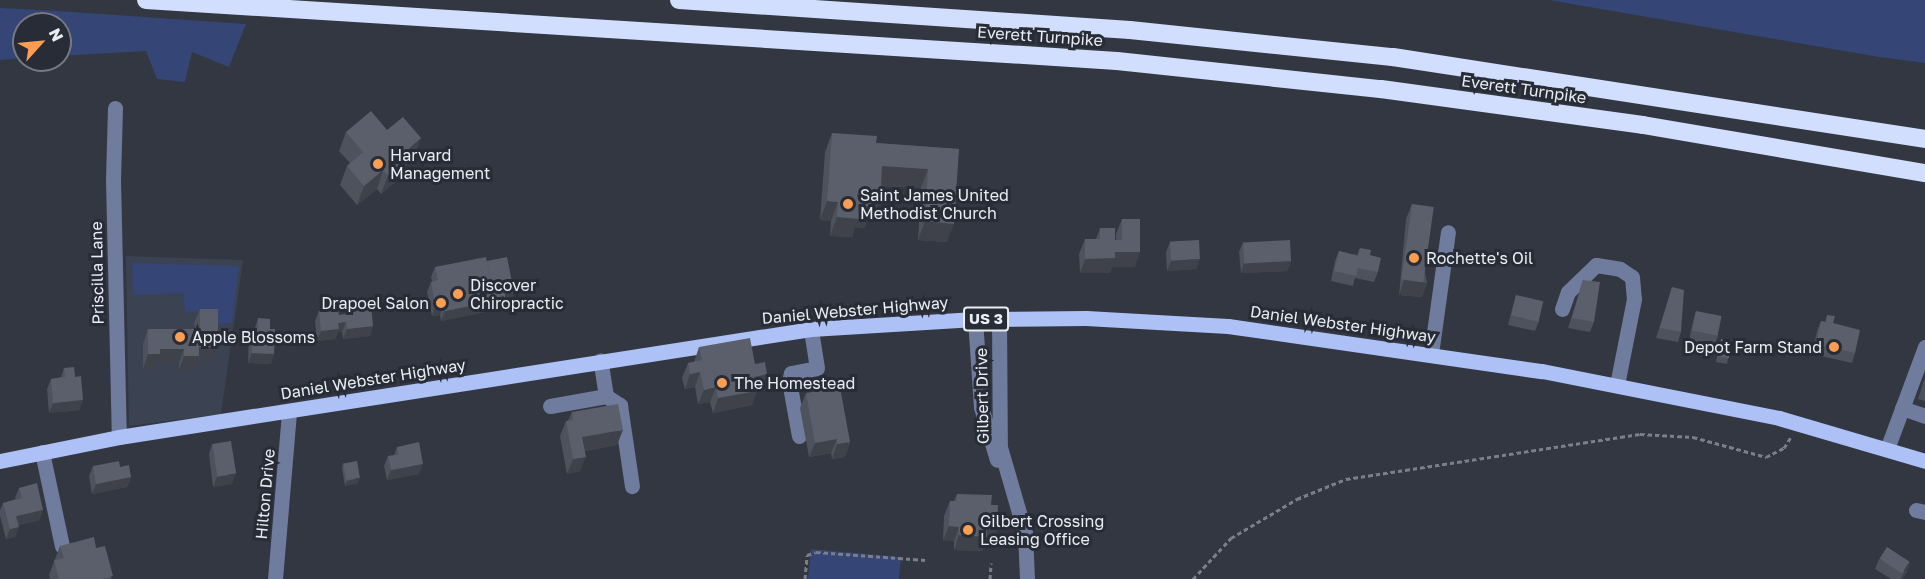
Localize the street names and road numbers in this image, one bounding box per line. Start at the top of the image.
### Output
street label: Everett Turnpike [977,22,1103,50]
street label: Everett Turnpike [1460,71,1588,107]
street label: Priscilla Lane [87,221,107,325]
street label: Daniel Webster Highway [761,292,949,328]
street label: Daniel Webster Highway [1249,301,1437,347]
road number: US 3 [962,307,1010,331]
street label: Gilbert Drive [972,348,992,444]
street label: Daniel Webster Highway [279,355,467,403]
street label: Hilton Drive [251,448,279,540]

